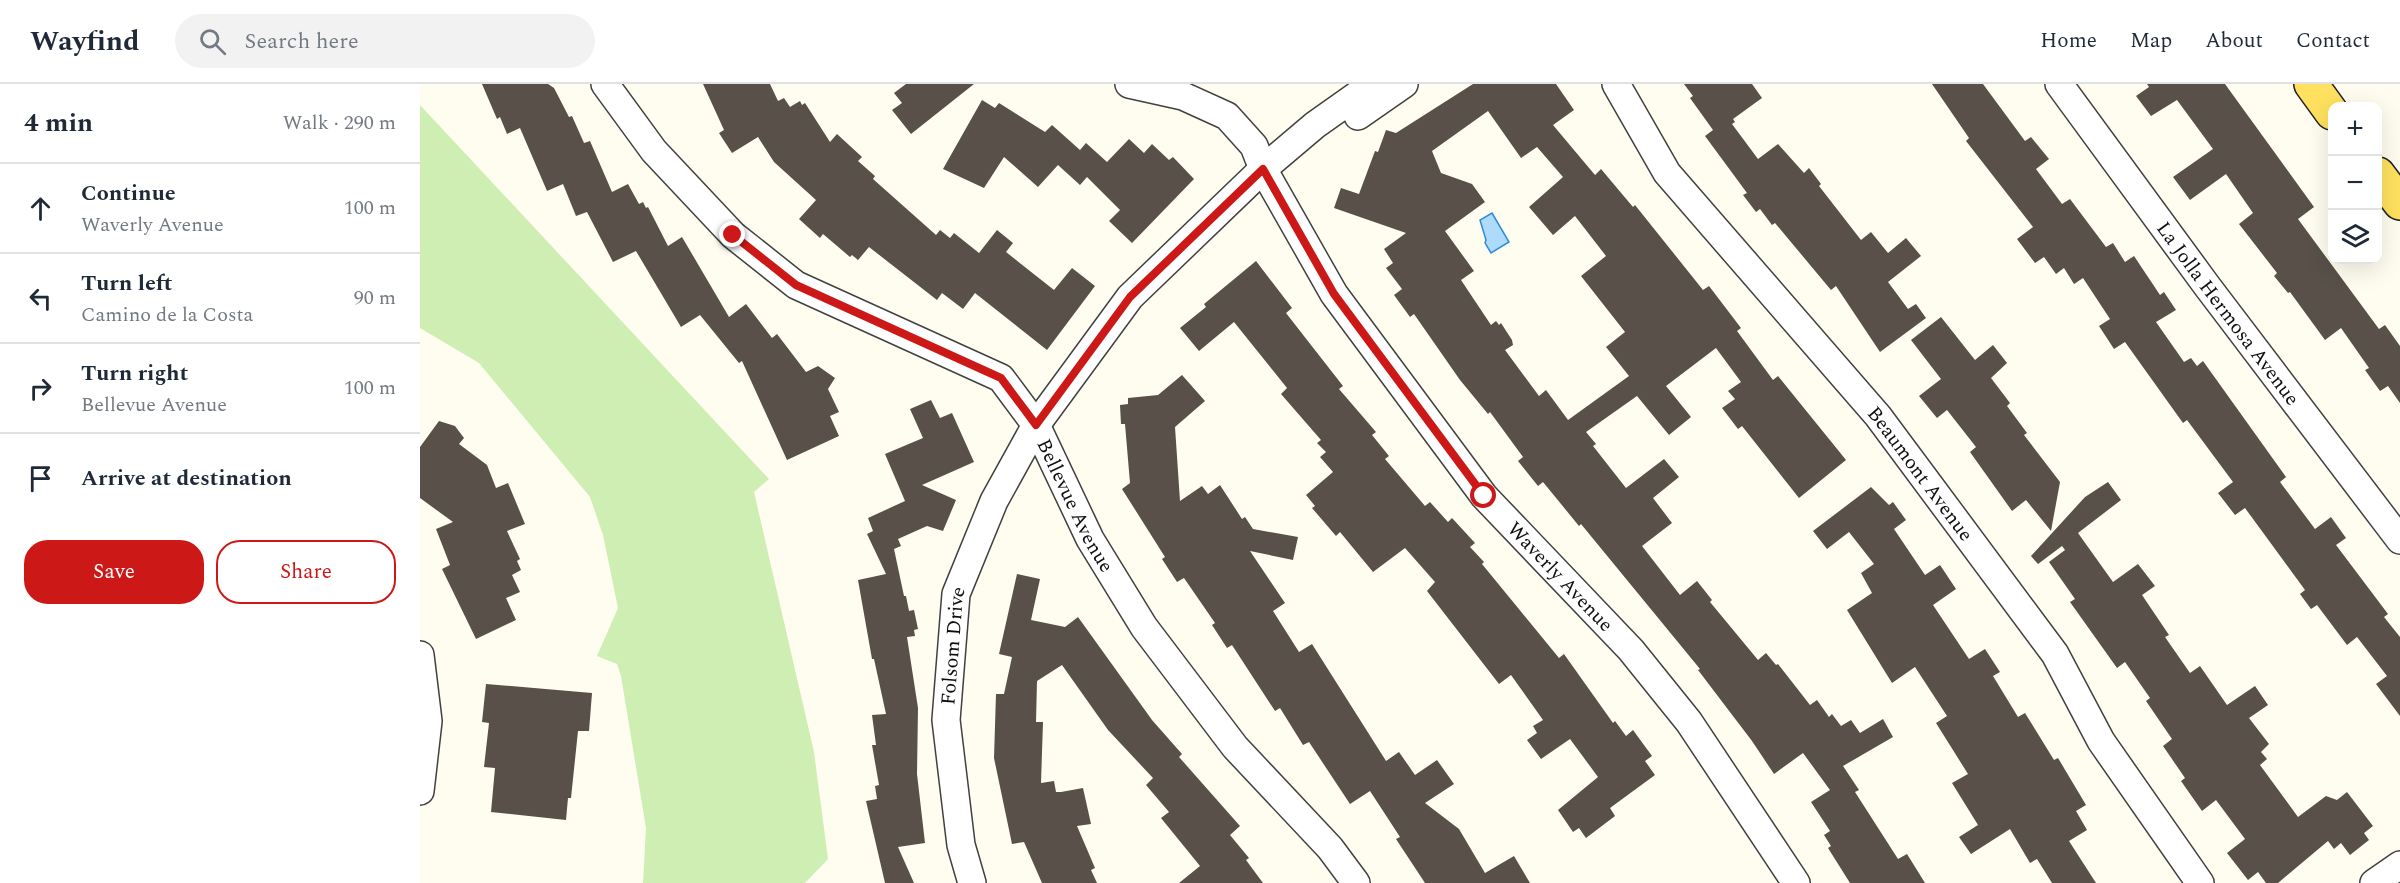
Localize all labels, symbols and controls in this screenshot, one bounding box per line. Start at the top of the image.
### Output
search box [175,14,595,68]
text: Wayfind [30,20,139,63]
icon: search [196,25,229,58]
text: Search here [244,25,359,58]
text: Home [2040,25,2097,57]
text: Map [2130,25,2172,57]
text: About [2205,25,2263,57]
text: Contact [2296,25,2370,57]
map controls [2328,102,2382,264]
button: + [2328,102,2382,156]
text: 4 min [24,103,93,143]
text: Walk · 290 m [283,108,396,138]
button: − [2328,156,2382,210]
text: Continue [81,177,176,210]
icon: ahead [24,192,57,225]
text: 100 m [344,193,396,223]
text: Waverly Avenue [81,210,224,240]
button: layers [2328,210,2382,264]
street label: La Jolla Hermosa Avenue [2148,215,2307,412]
route end [719,221,745,247]
text: Turn left [81,267,173,300]
icon: left [24,282,57,315]
text: 90 m [354,283,396,313]
text: Camino de la Costa [81,300,253,330]
text: Turn right [81,357,188,390]
icon: right [24,372,57,405]
text: 100 m [344,373,396,403]
text: Bellevue Avenue [81,390,227,420]
street label: Beaumont Avenue [1860,400,1980,548]
street label: Bellevue Avenue [1029,434,1121,578]
icon: arrive [24,462,57,495]
text: Arrive at destination [81,462,292,495]
route start [1470,482,1496,508]
street label: Waverly Avenue [1500,515,1620,639]
button: Save [24,540,204,604]
button: Share [216,540,396,604]
street label: Folsom Drive [933,582,974,706]

